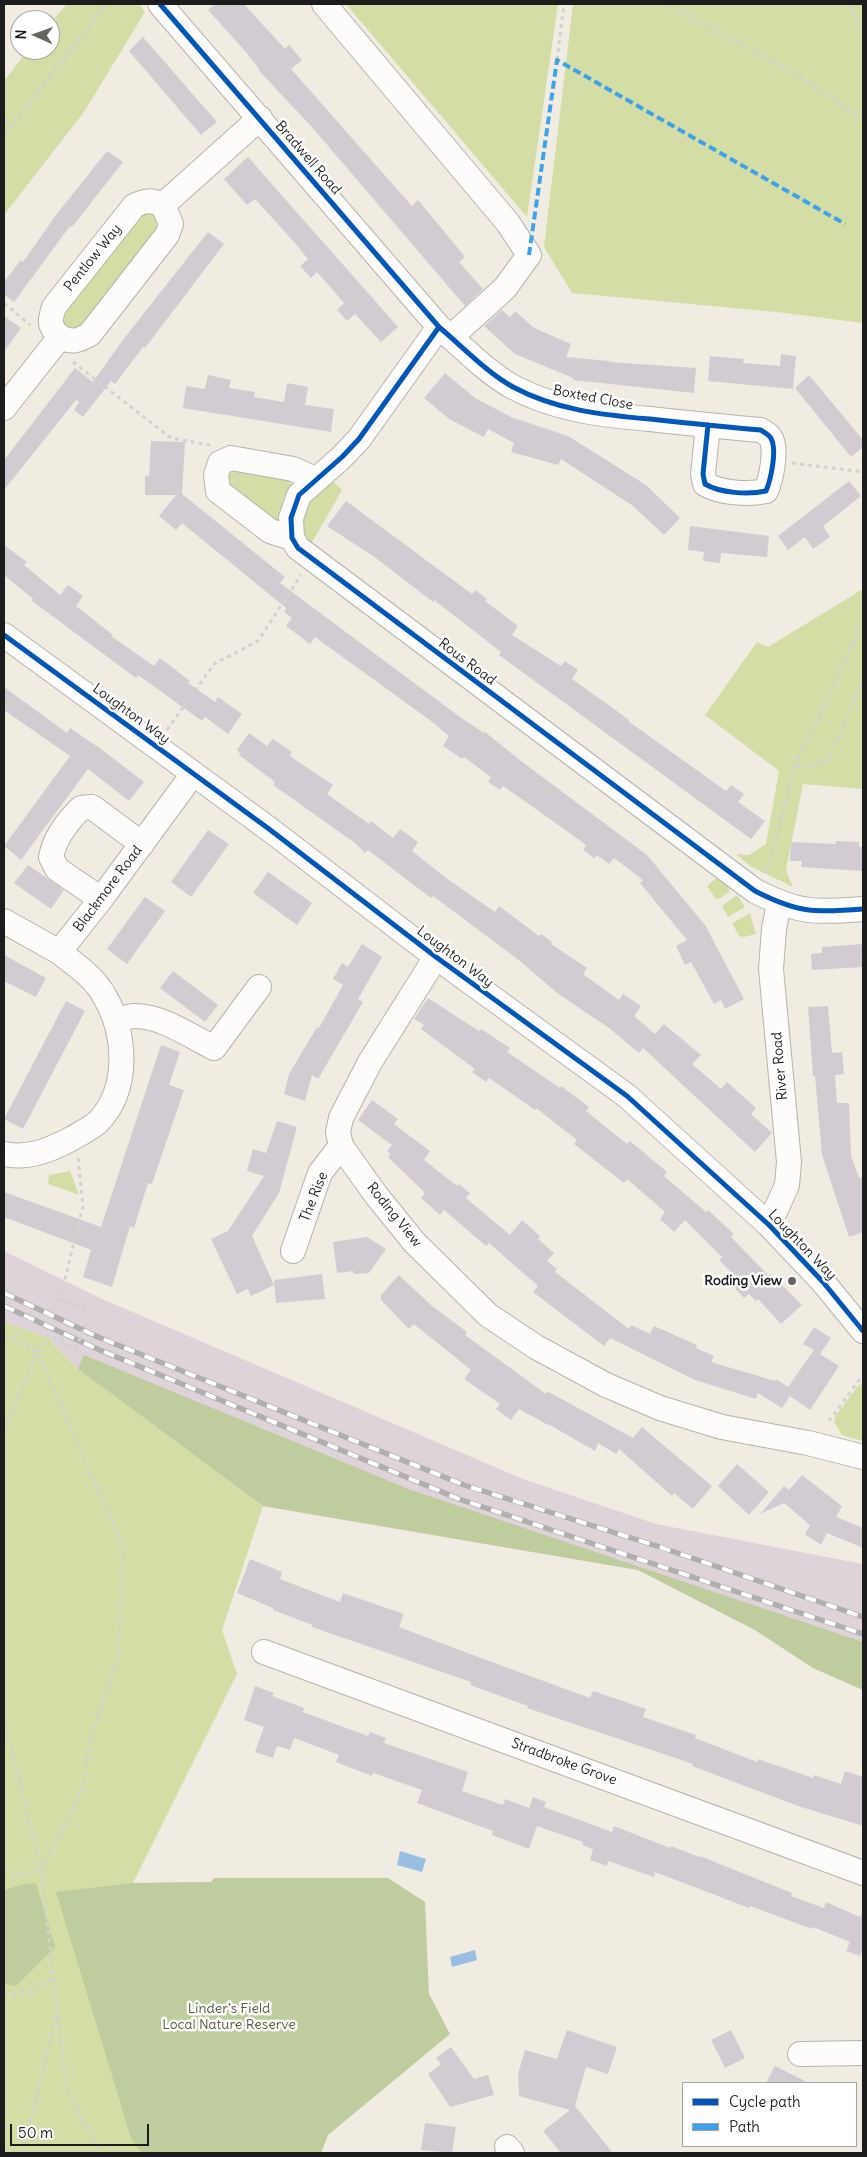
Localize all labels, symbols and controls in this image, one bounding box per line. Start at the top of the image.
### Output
north arrow [10,10,60,60]
text: N [12,29,30,40]
street label: Bradwell Road [272,118,344,198]
street label: Pentlow Way [61,221,125,295]
street label: Boxted Close [551,382,635,414]
street label: Rous Road [435,635,499,689]
street label: Loughton Way [89,680,173,748]
street label: Blackmore Road [70,843,146,935]
street label: Loughton Way [413,923,497,991]
street label: River Road [769,1031,791,1101]
street label: The Rise [296,1170,332,1224]
street label: Roding View [363,1180,425,1250]
street label: Loughton Way [764,1206,840,1284]
place label: Roding View [704,1273,782,1289]
marker: Roding View [786,1275,798,1287]
street label: Stradbroke Grove [509,1735,619,1789]
park label: Linder's Field Local Nature Reserve [162,2001,296,2034]
legend [682,2082,857,2147]
text: Cycle path [729,2092,801,2111]
scale bar [12,2114,151,2146]
text: Path [729,2117,760,2136]
text: 50 m [18,2123,53,2142]

